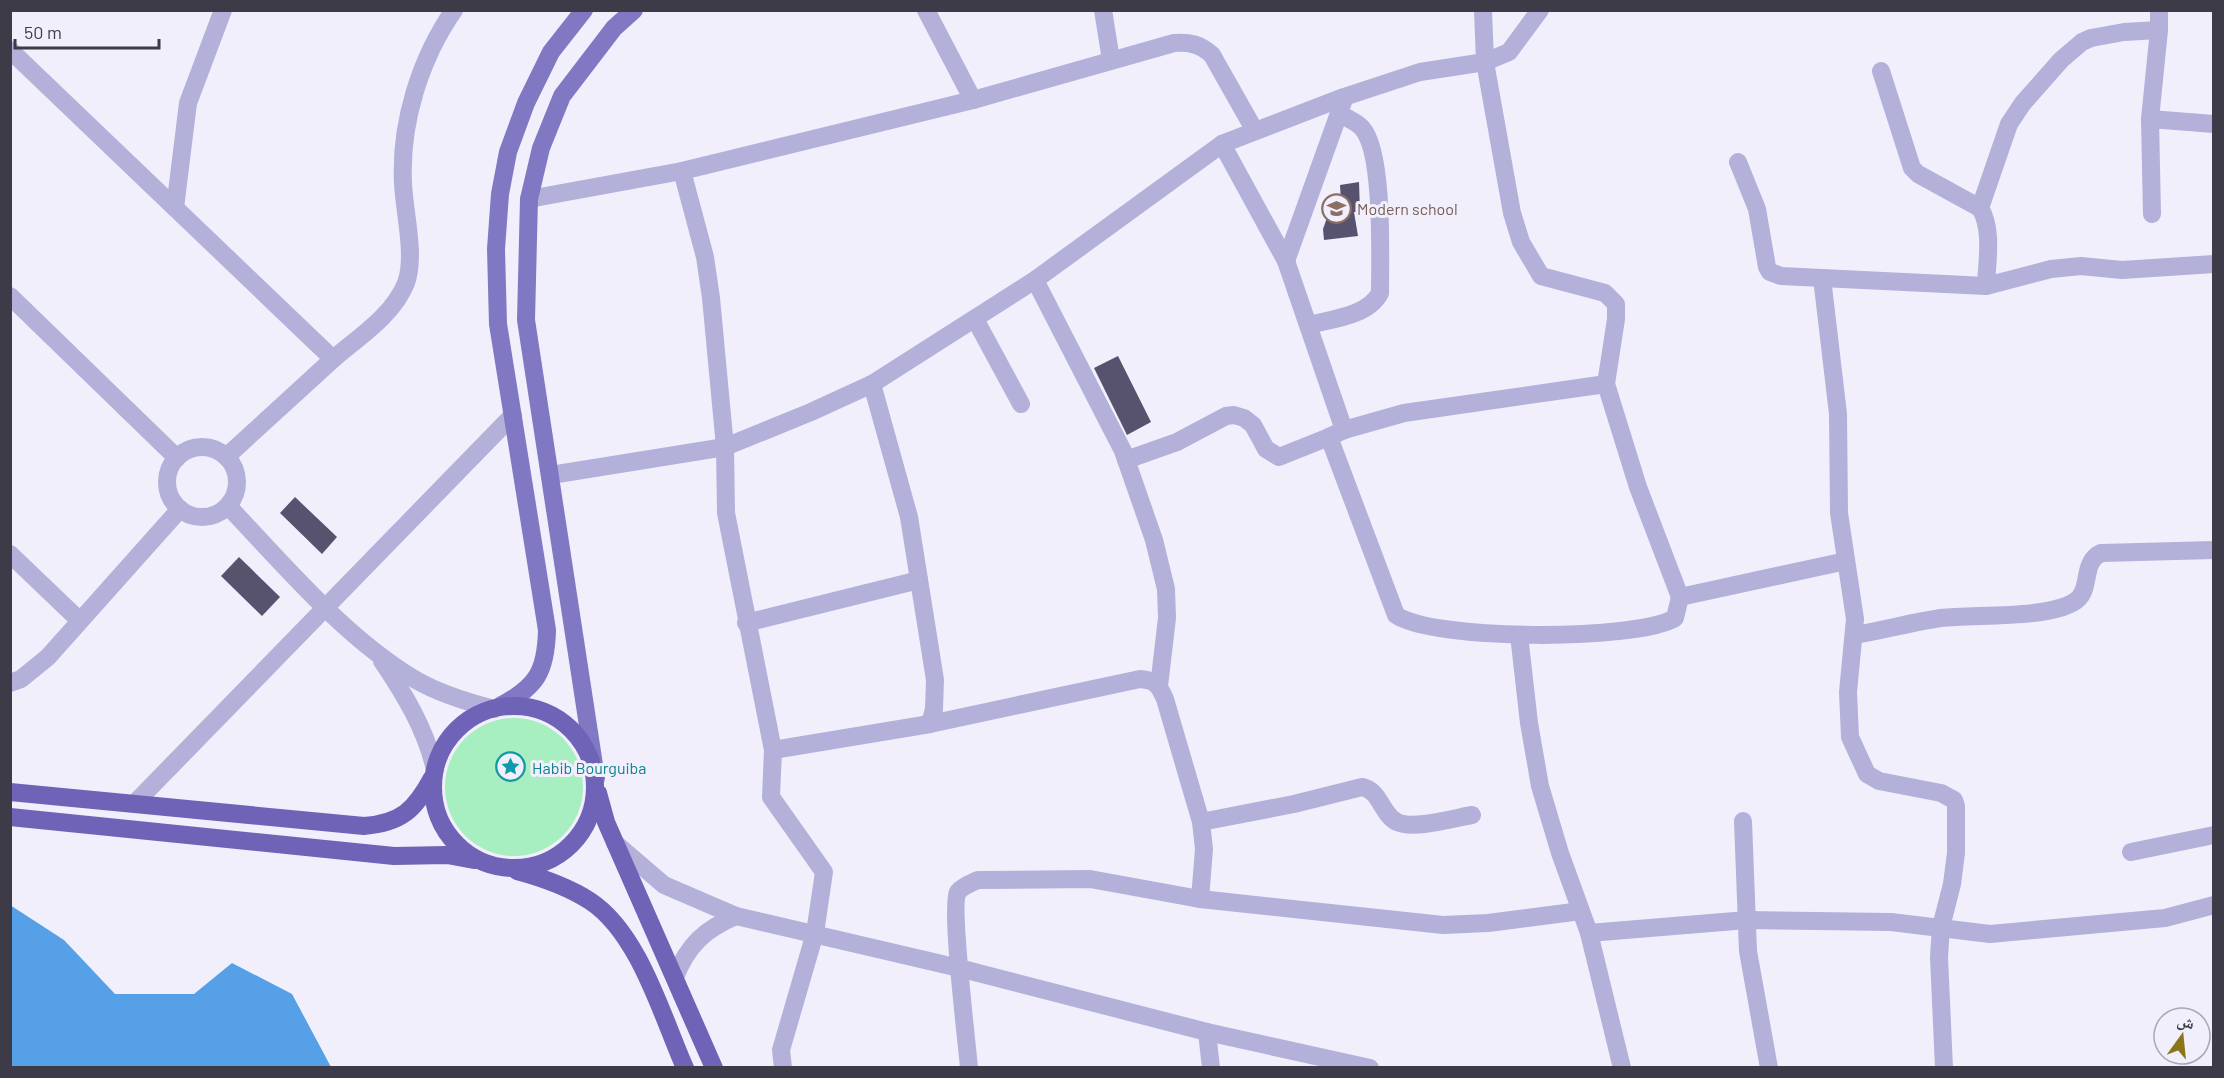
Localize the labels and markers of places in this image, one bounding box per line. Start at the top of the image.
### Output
school or university icon: Modern school [1320,192,1352,224]
place label: Modern school [1357,199,1458,218]
place icon: Habib Bourguiba [495,751,527,783]
place label: Habib Bourguiba [532,758,646,777]

